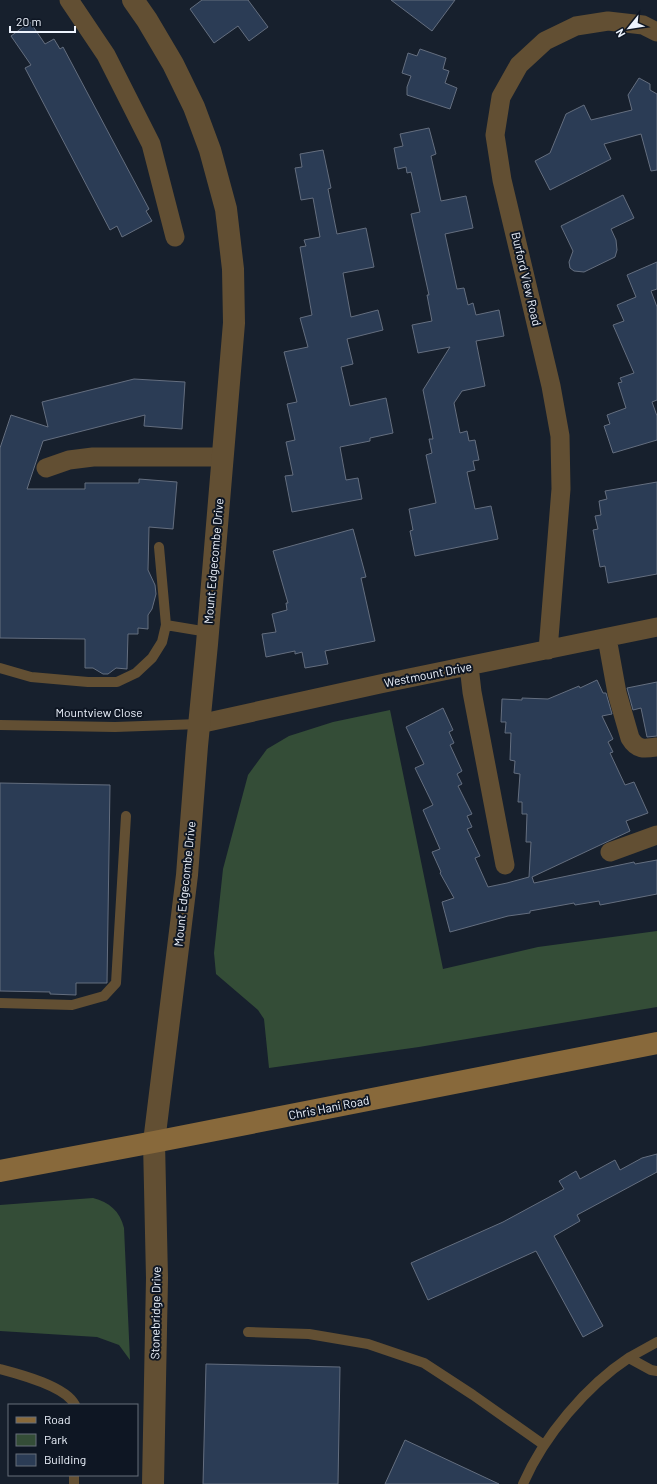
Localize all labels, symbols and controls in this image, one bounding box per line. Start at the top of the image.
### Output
scale bar [10,8,75,34]
north arrow [609,8,649,48]
text: 20 m [16,14,42,28]
text: N [612,27,627,40]
street label: Burford View Road [509,231,545,327]
street label: Mount Edgecombe Drive [201,498,225,624]
street label: Westmount Drive [383,659,473,689]
street label: Mountview Close [55,705,143,719]
street label: Mount Edgecombe Drive [170,820,198,947]
street label: Chris Hani Road [287,1092,370,1122]
street label: Stonebridge Drive [147,1266,163,1360]
legend [8,1404,138,1476]
text: Road [44,1412,71,1426]
text: Park [44,1432,68,1446]
text: Building [44,1452,86,1466]

